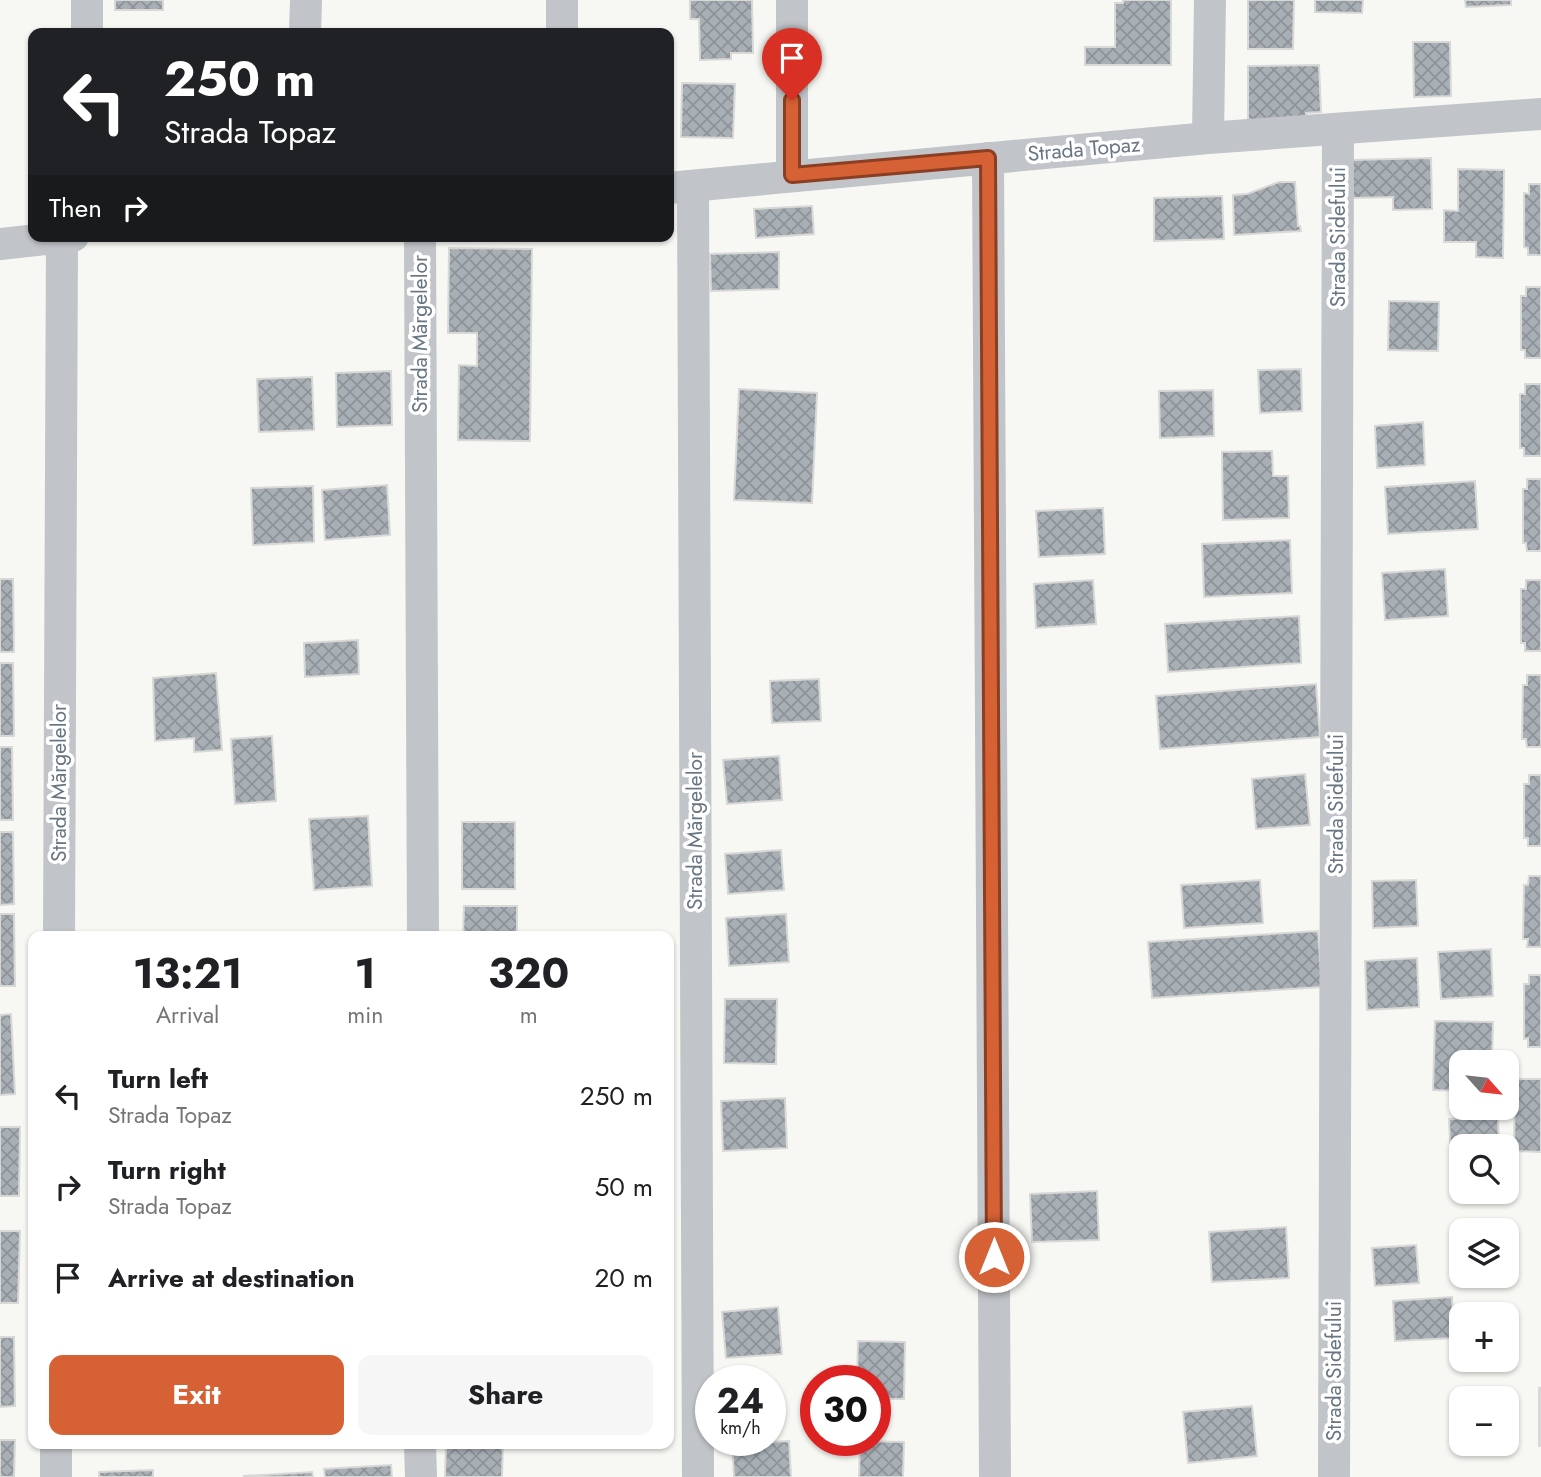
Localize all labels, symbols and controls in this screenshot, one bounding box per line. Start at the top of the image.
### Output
pin [762,28,822,100]
icon: arrive [773,39,811,77]
text: 250 m [164,44,315,114]
icon: left [49,56,140,147]
text: Strada Topaz [164,109,336,155]
street label: Strada Topaz [1026,129,1142,169]
street label: Strada Sidefului [1323,167,1353,307]
text: Then [49,189,102,227]
icon: right [116,189,154,227]
street label: Strada Mărgelelor [405,254,435,413]
street label: Strada Mărgelelor [44,703,74,862]
street label: Strada Sidefului [1321,734,1351,874]
street label: Strada Mărgelelor [680,751,710,910]
text: 13:21 [133,943,243,1004]
text: 1 [355,943,376,1004]
text: 320 [488,943,569,1004]
text: Arrival [156,998,219,1032]
text: min [347,998,383,1032]
text: m [520,998,538,1032]
north arrow [1449,1050,1519,1120]
map controls [1449,1050,1519,1456]
text: Turn left [108,1060,208,1098]
icon: left [49,1077,87,1115]
text: 250 m [580,1077,653,1115]
text: Strada Topaz [108,1098,232,1132]
button: search [1449,1134,1519,1204]
text: Turn right [108,1151,226,1189]
icon: right [49,1168,87,1206]
text: 50 m [595,1168,653,1206]
text: Strada Topaz [108,1189,232,1223]
button: layers [1449,1218,1519,1288]
position arrow [957,1220,1031,1294]
icon: arrive [49,1259,87,1297]
text: Arrive at destination [108,1259,355,1297]
text: 20 m [595,1259,653,1297]
street label: Strada Sidefului [1319,1301,1349,1441]
button: + [1449,1302,1519,1372]
button: Exit [49,1355,344,1435]
button: Share [358,1355,653,1435]
speed limit sign: 30 [800,1365,891,1456]
text: 24 [717,1376,764,1426]
button: − [1449,1386,1519,1456]
text: km/h [720,1415,761,1441]

